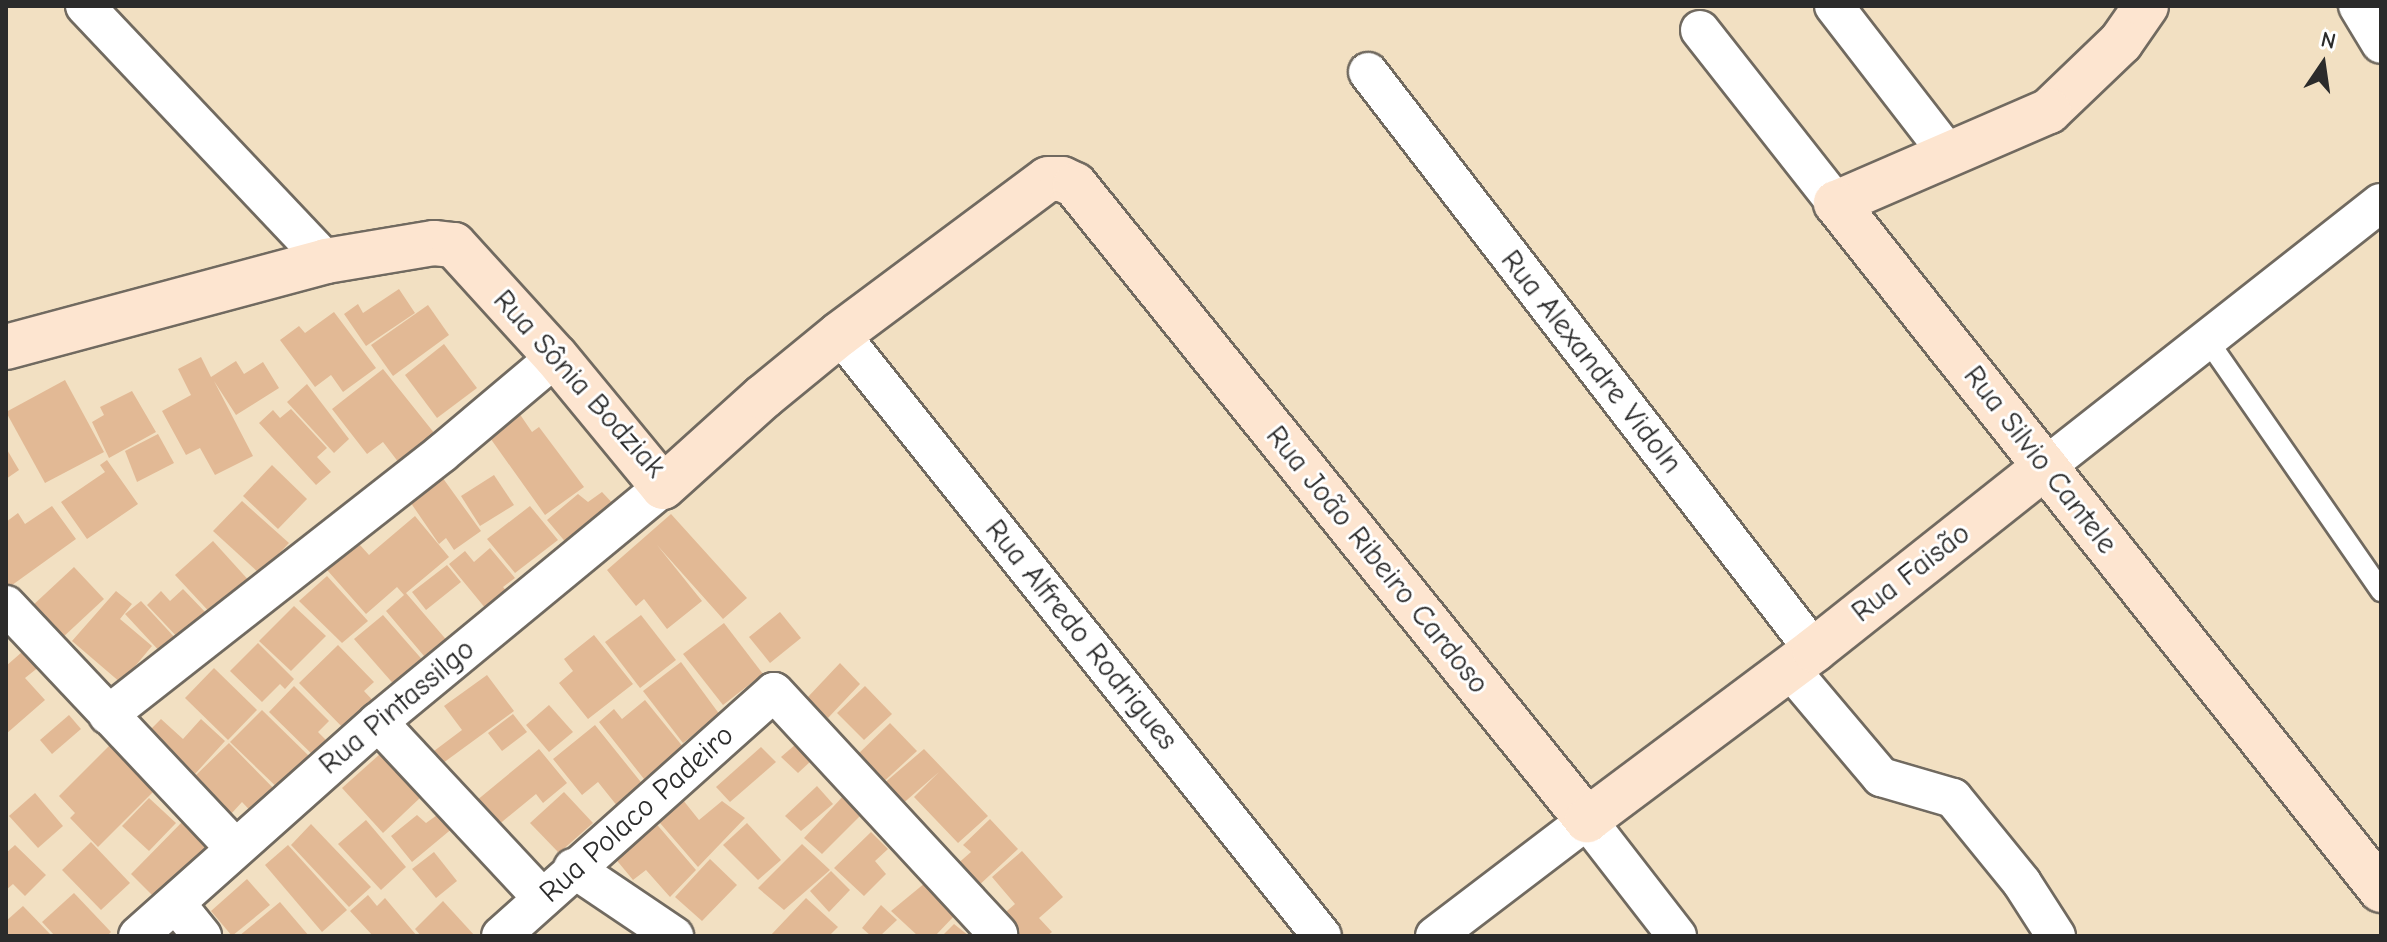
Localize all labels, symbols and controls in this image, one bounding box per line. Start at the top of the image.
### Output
north arrow [2283,24,2363,104]
text: N [2318,26,2338,55]
street label: Rua Alexandre Vidoln [1493,243,1689,481]
street label: Rua Sônia Bodziak [485,283,673,485]
street label: Rua Silvio Cantele [1955,359,2125,561]
street label: Rua João Ribeiro Cardoso [1258,419,1496,701]
street label: Rua Alfredo Rodrigues [977,513,1185,757]
street label: Rua Faisão [1845,516,1977,630]
street label: Rua Pintassilgo [312,631,482,783]
street label: Rua Polaco Padeiro [533,717,741,911]

